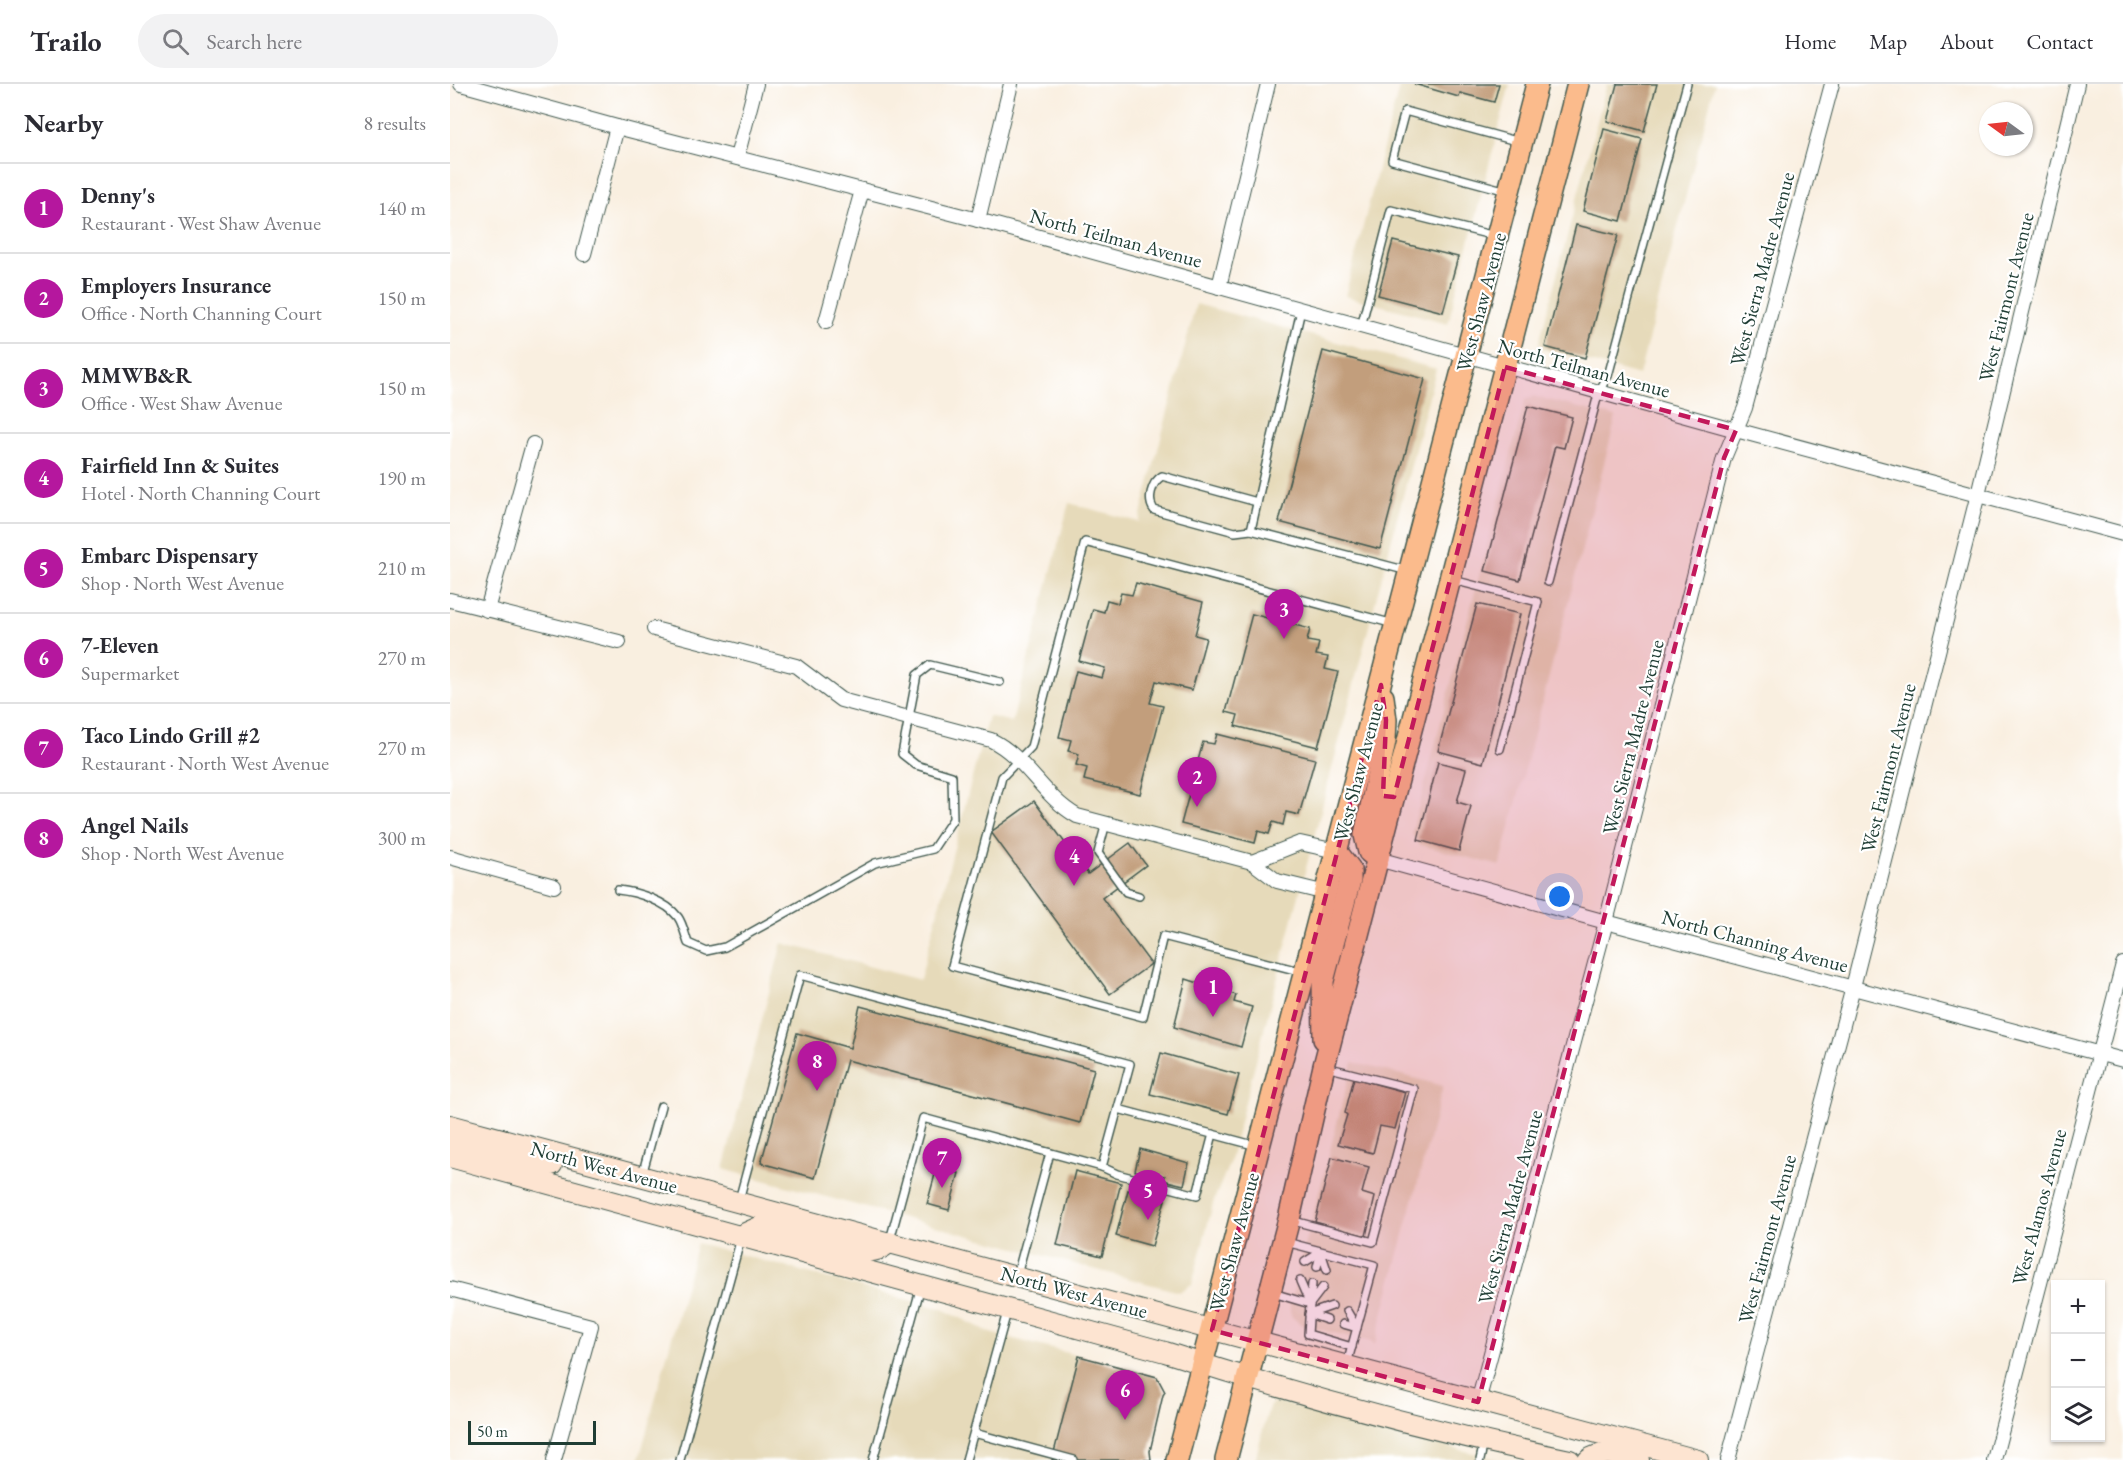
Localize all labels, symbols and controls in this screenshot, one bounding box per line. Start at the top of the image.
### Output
search box [138,14,558,68]
text: Trailo [30,23,102,59]
icon: search [159,25,192,58]
text: Search here [207,27,302,56]
text: Home [1784,28,1836,55]
text: Map [1869,28,1907,55]
text: About [1940,28,1993,55]
text: Contact [2026,28,2093,55]
north arrow [1979,102,2033,156]
text: Nearby [24,106,104,140]
text: 8 results [363,110,426,136]
street label: West Sierra Madre Avenue [1724,169,1800,369]
text: Denny's [81,181,155,210]
text: 1 [38,195,49,221]
text: 140 m [378,195,426,221]
street label: North Teilman Avenue [1027,202,1205,274]
street label: West Fairmont Avenue [1972,209,2040,384]
text: Restaurant · West Shaw Avenue [81,210,321,236]
street label: West Shaw Avenue [1450,229,1512,374]
text: Employers Insurance [81,271,271,300]
text: 2 [38,285,49,311]
text: 150 m [378,285,426,311]
text: Office · North Channing Court [81,300,322,326]
street label: North Teilman Avenue [1495,332,1673,404]
text: MMWB&R [81,361,192,390]
text: 3 [38,375,49,401]
text: 150 m [378,375,426,401]
text: Office · West Shaw Avenue [81,390,282,416]
text: Fairfield Inn & Suites [81,451,279,480]
text: 4 [38,465,49,491]
text: 190 m [378,465,426,491]
text: Hotel · North Channing Court [81,480,320,506]
text: Embarc Dispensary [81,541,258,570]
text: 5 [38,555,49,581]
text: 210 m [378,555,426,581]
text: Shop · North West Avenue [81,570,284,596]
pin: 3 [1264,590,1304,639]
text: 7-Eleven [81,631,159,660]
street label: West Sierra Madre Avenue [1596,637,1670,837]
text: 6 [38,645,49,671]
text: 270 m [378,645,426,671]
text: Supermarket [81,660,179,686]
street label: West Fairmont Avenue [1854,680,1922,855]
street label: West Shaw Avenue [1327,699,1389,844]
text: Taco Lindo Grill #2 [81,721,260,750]
text: 7 [38,735,49,761]
text: 270 m [378,735,426,761]
text: Restaurant · North West Avenue [81,750,329,776]
pin: 2 [1178,758,1216,807]
text: Angel Nails [81,811,189,840]
text: 8 [38,825,49,851]
text: 300 m [378,825,426,851]
pin: 4 [1054,836,1094,886]
text: Shop · North West Avenue [81,840,284,866]
your location [1545,882,1574,911]
street label: North Channing Avenue [1659,904,1851,978]
pin: 1 [1194,968,1233,1017]
pin: 8 [798,1042,836,1091]
street label: West Sierra Madre Avenue [1472,1107,1548,1307]
street label: West Alamos Avenue [2006,1126,2072,1288]
street label: North West Avenue [528,1135,681,1199]
pin: 7 [922,1138,962,1188]
street label: West Fairmont Avenue [1732,1152,1802,1326]
street label: West Shaw Avenue [1203,1169,1265,1314]
pin: 5 [1128,1170,1168,1220]
street label: North West Avenue [998,1260,1151,1324]
map controls [2051,1280,2105,1442]
button: + [2051,1280,2105,1334]
button: − [2051,1334,2105,1388]
pin: 6 [1106,1370,1144,1420]
button: layers [2051,1388,2105,1442]
scale bar [468,1418,596,1446]
text: 50 m [477,1421,508,1442]

